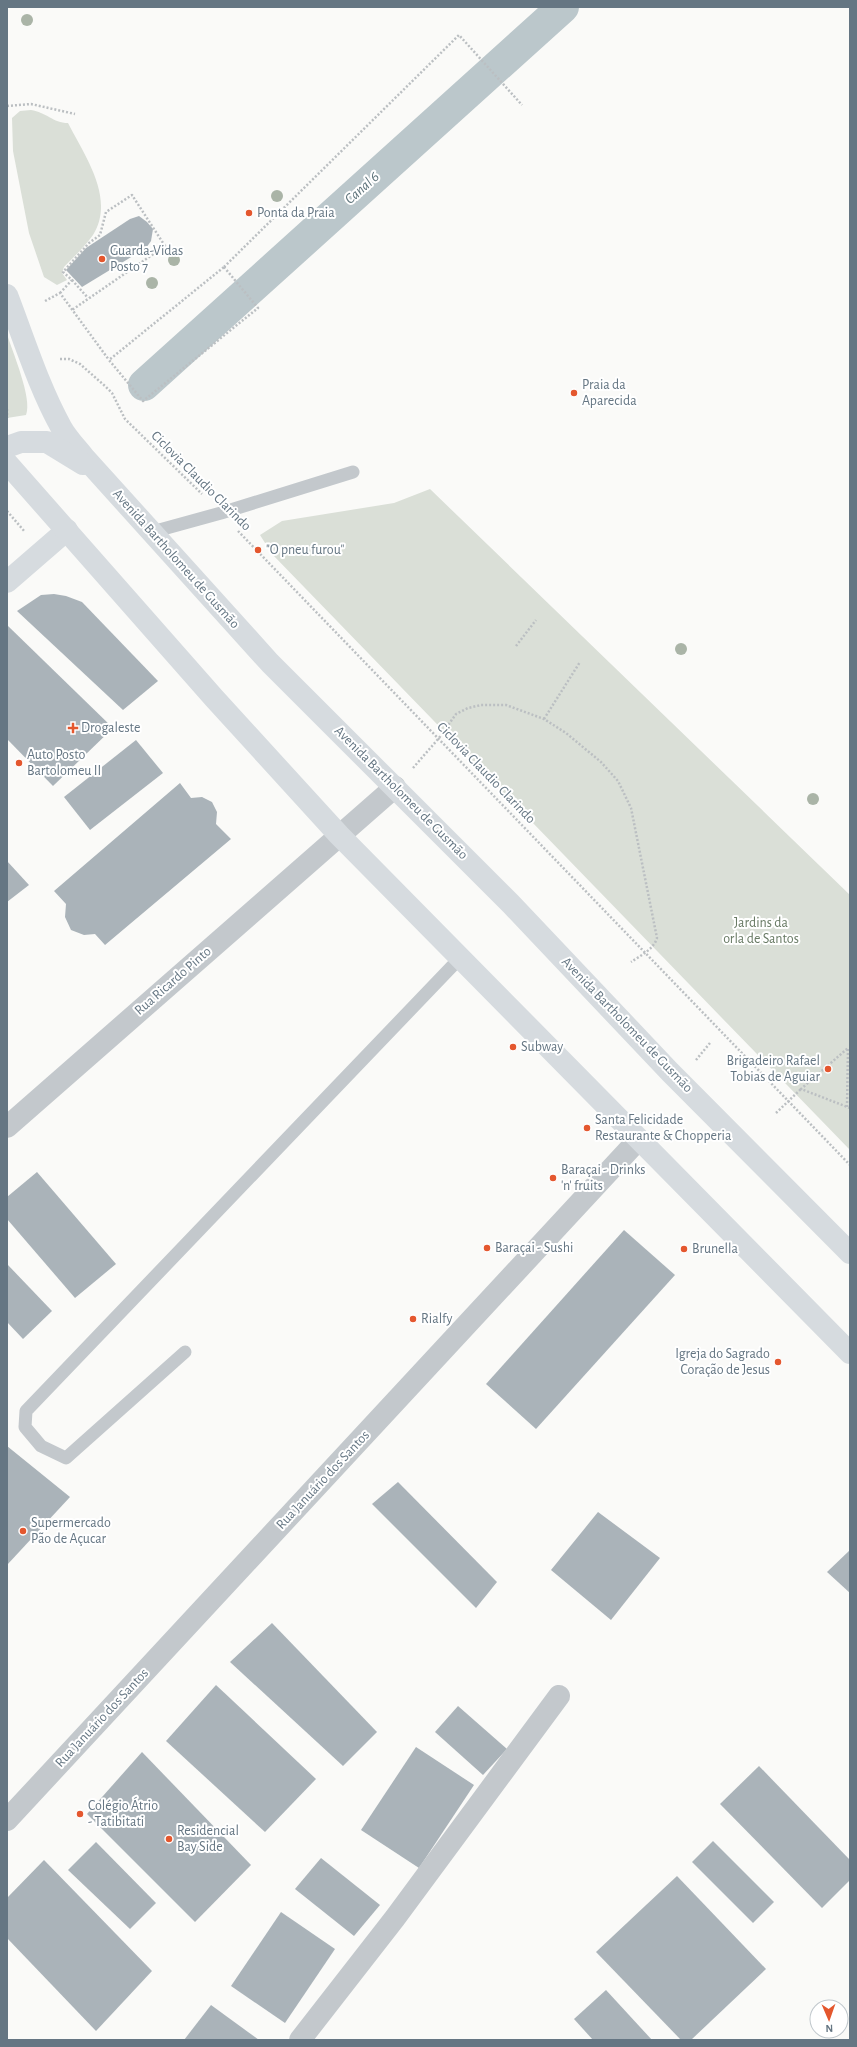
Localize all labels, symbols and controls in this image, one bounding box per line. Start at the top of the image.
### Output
water label: Canal 6 [342,169,382,207]
place label: Ponta da Praia [257,206,335,220]
marker: Ponta da Praia [244,208,254,218]
place label: Guarda-Vidas Posto 7 [110,244,183,274]
marker: Guarda-Vidas Posto 7 [97,254,107,264]
place label: Praia da Aparecida [582,378,637,408]
marker: Praia da Aparecida [569,388,579,398]
street label: Ciclovia Claudio Clarindo [148,428,254,534]
street label: Avenida Bartholomeu de Gusmão [110,487,242,631]
place label: "O pneu furou" [266,543,344,557]
marker: "O pneu furou" [253,545,263,555]
street label: Ciclovia Claudio Clarindo [434,720,538,826]
place label: Drogaleste [81,721,140,735]
marker: Drogaleste [68,723,78,733]
street label: Avenida Bartholomeu de Gusmão [332,724,470,862]
place label: Auto Posto Bartolomeu II [27,748,101,778]
marker: Auto Posto Bartolomeu II [14,758,24,768]
park label: Jardins da orla de Santos [723,916,799,946]
street label: Rua Ricardo Pinto [132,944,214,1018]
street label: Avenida Bartholomeu de Gusmão [559,955,695,1095]
place label: Subway [521,1040,563,1054]
marker: Subway [508,1042,518,1052]
place label: Brigadeiro Rafael Tobias de Aguiar [727,1054,820,1084]
marker: Brigadeiro Rafael Tobias de Aguiar [823,1064,833,1074]
place label: Santa Felicidade Restaurante & Chopperia [595,1113,732,1143]
marker: Santa Felicidade Restaurante & Chopperia [582,1123,592,1133]
place label: Baraçai - Drinks 'n' fruits [561,1163,645,1193]
marker: Baraçai - Drinks 'n' fruits [548,1173,558,1183]
place label: Baraçai - Sushi [495,1241,573,1255]
place label: Brunella [692,1242,738,1256]
marker: Baraçai - Sushi [482,1243,492,1253]
marker: Brunella [679,1244,689,1254]
place label: Rialfy [421,1312,453,1326]
marker: Rialfy [408,1314,418,1324]
place label: Igreja do Sagrado Coração de Jesus [675,1347,770,1377]
marker: Igreja do Sagrado Coração de Jesus [773,1357,783,1367]
street label: Rua Januário dos Santos [274,1428,372,1532]
place label: Supermercado Pão de Açucar [31,1516,111,1546]
marker: Supermercado Pão de Açucar [18,1526,28,1536]
street label: Rua Januário dos Santos [53,1666,151,1770]
place label: Colégio Átrio - Tatibitati [88,1796,158,1829]
marker: Colégio Átrio - Tatibitati [75,1809,85,1819]
place label: Residencial Bay Side [177,1824,239,1854]
marker: Residencial Bay Side [164,1834,174,1844]
north arrow [809,1999,849,2039]
text: N [825,2023,833,2034]

